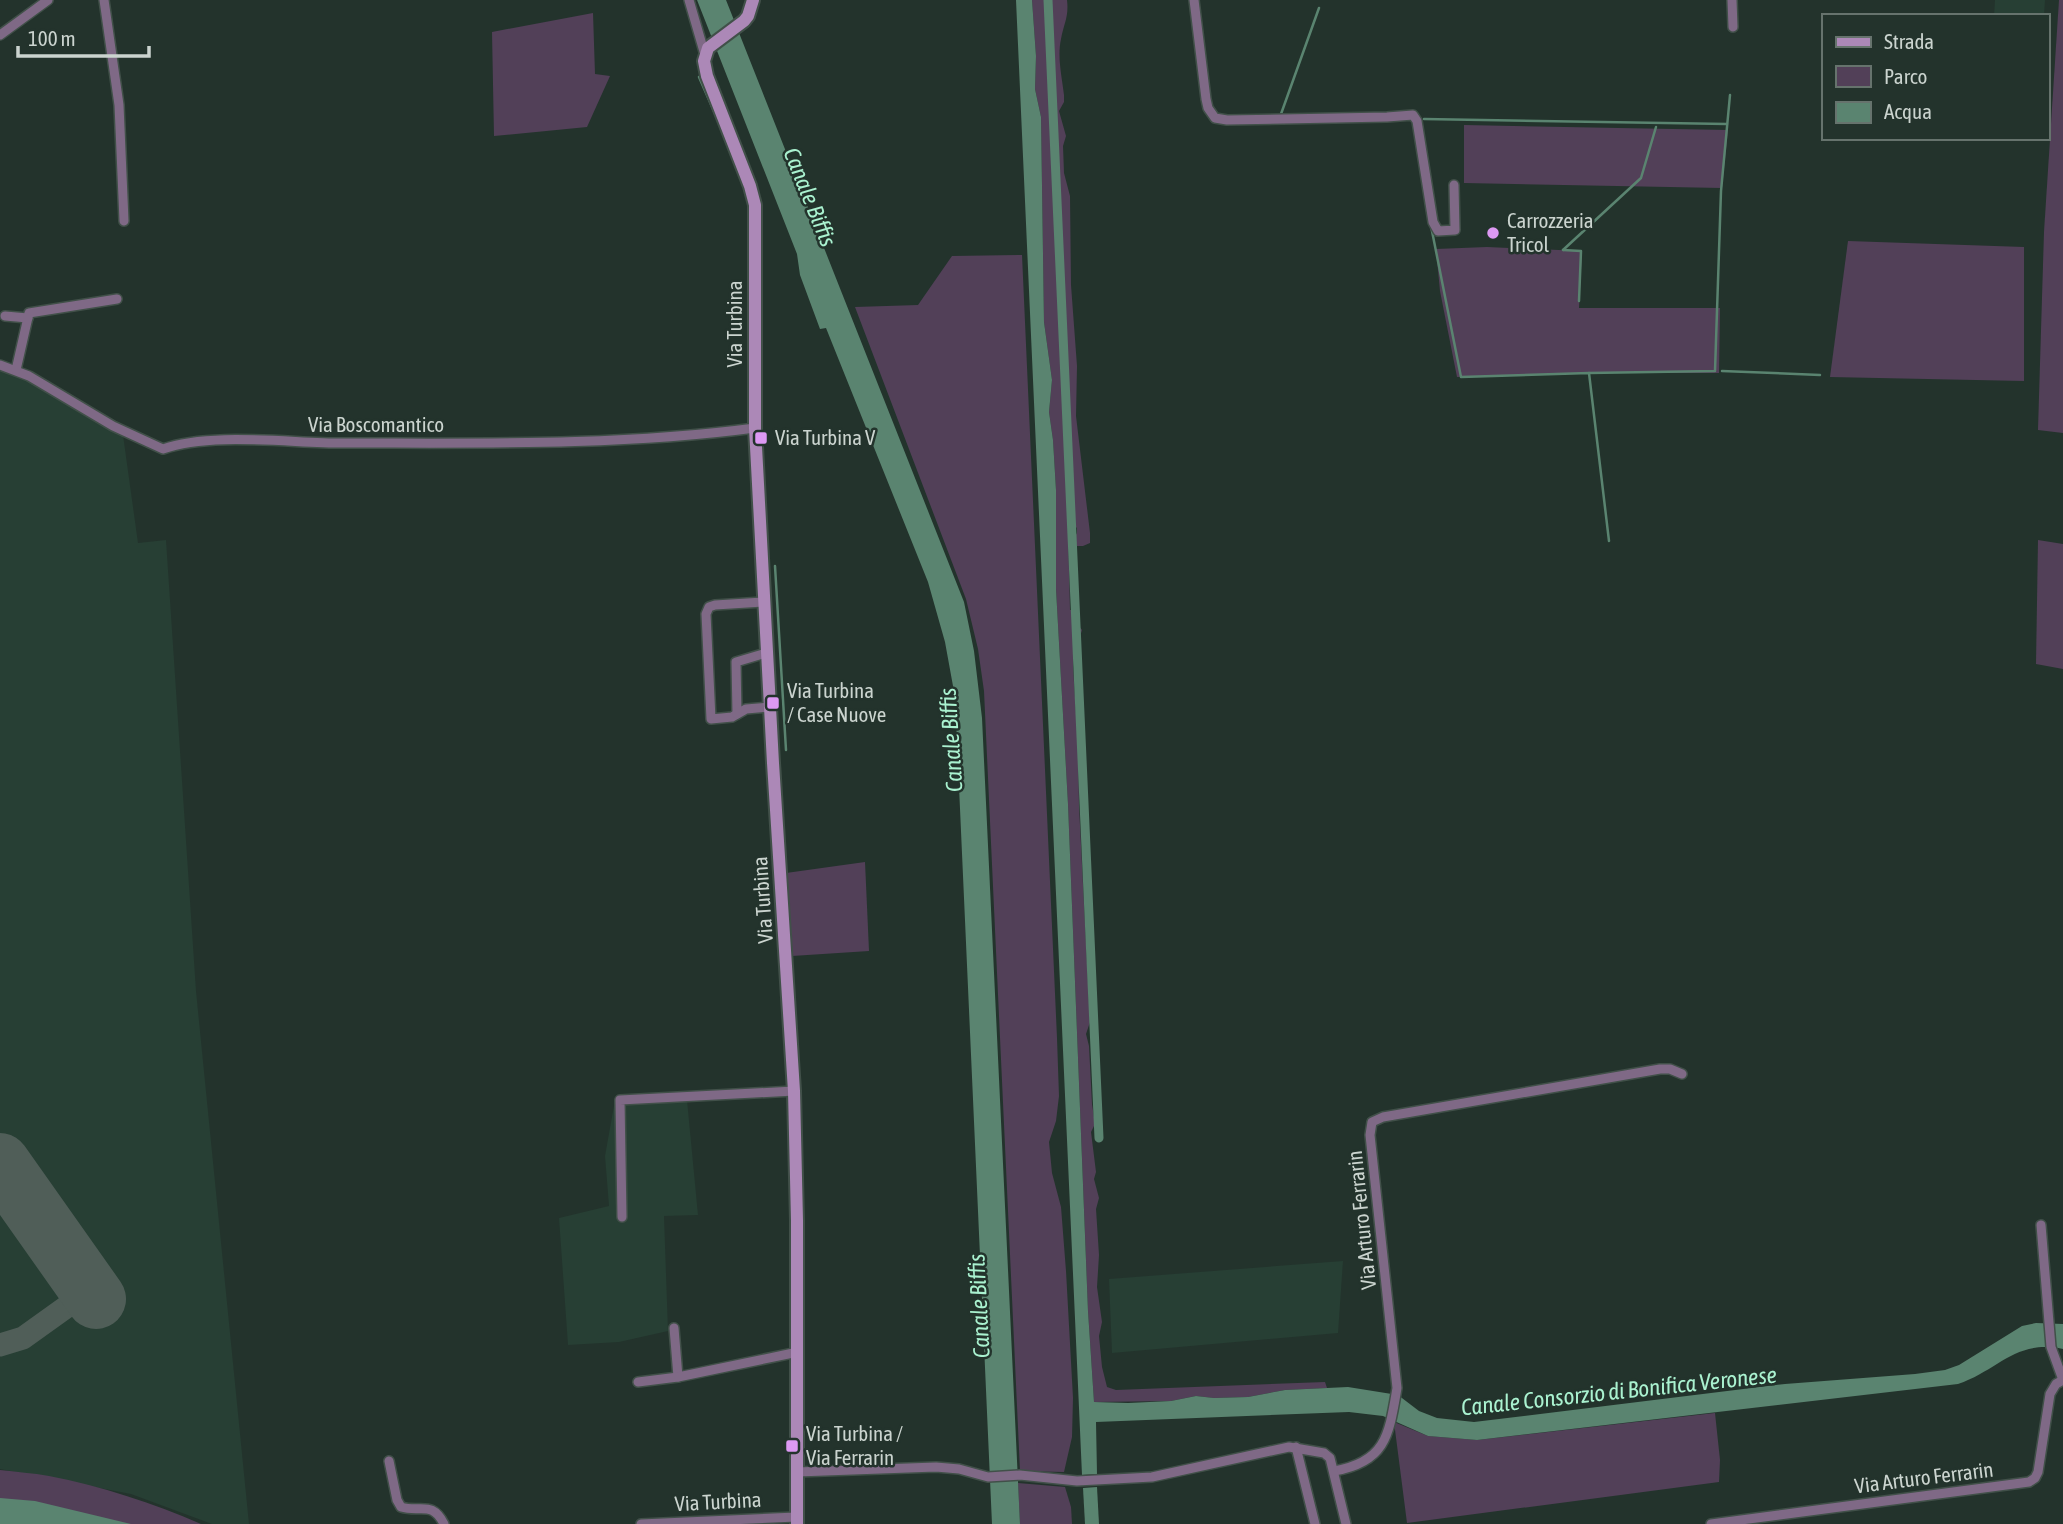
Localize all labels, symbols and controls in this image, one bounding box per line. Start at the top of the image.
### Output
scale bar [18,14,149,58]
legend [1822,14,2049,140]
text: 100 m [28,26,76,50]
text: Strada [1884,29,1934,53]
text: Parco [1884,64,1927,88]
text: Acqua [1884,99,1932,123]
water label: Canale Biffis [778,144,842,250]
place label: Carrozzeria Tricol [1507,208,1594,256]
marker: Carrozzeria Tricol [1485,225,1501,241]
street label: Via Turbina [722,280,746,368]
street label: Via Boscomantico [308,412,444,436]
place label: Via Turbina V [775,425,876,449]
marker: Via Turbina V [753,430,769,446]
place label: Via Turbina / Case Nuove [787,678,886,726]
water label: Canale Biffis [934,687,968,793]
marker: Via Turbina / Case Nuove [765,695,781,711]
street label: Via Turbina [747,856,777,944]
street label: Via Arturo Ferrarin [1342,1149,1380,1291]
water label: Canale Biffis [963,1253,995,1359]
water label: Canale Consorzio di Bonifica Veronese [1460,1361,1778,1421]
place label: Via Turbina / Via Ferrarin [806,1421,903,1469]
marker: Via Turbina / Via Ferrarin [784,1438,800,1454]
street label: Via Arturo Ferrarin [1853,1457,1995,1497]
street label: Via Turbina [674,1487,762,1515]

